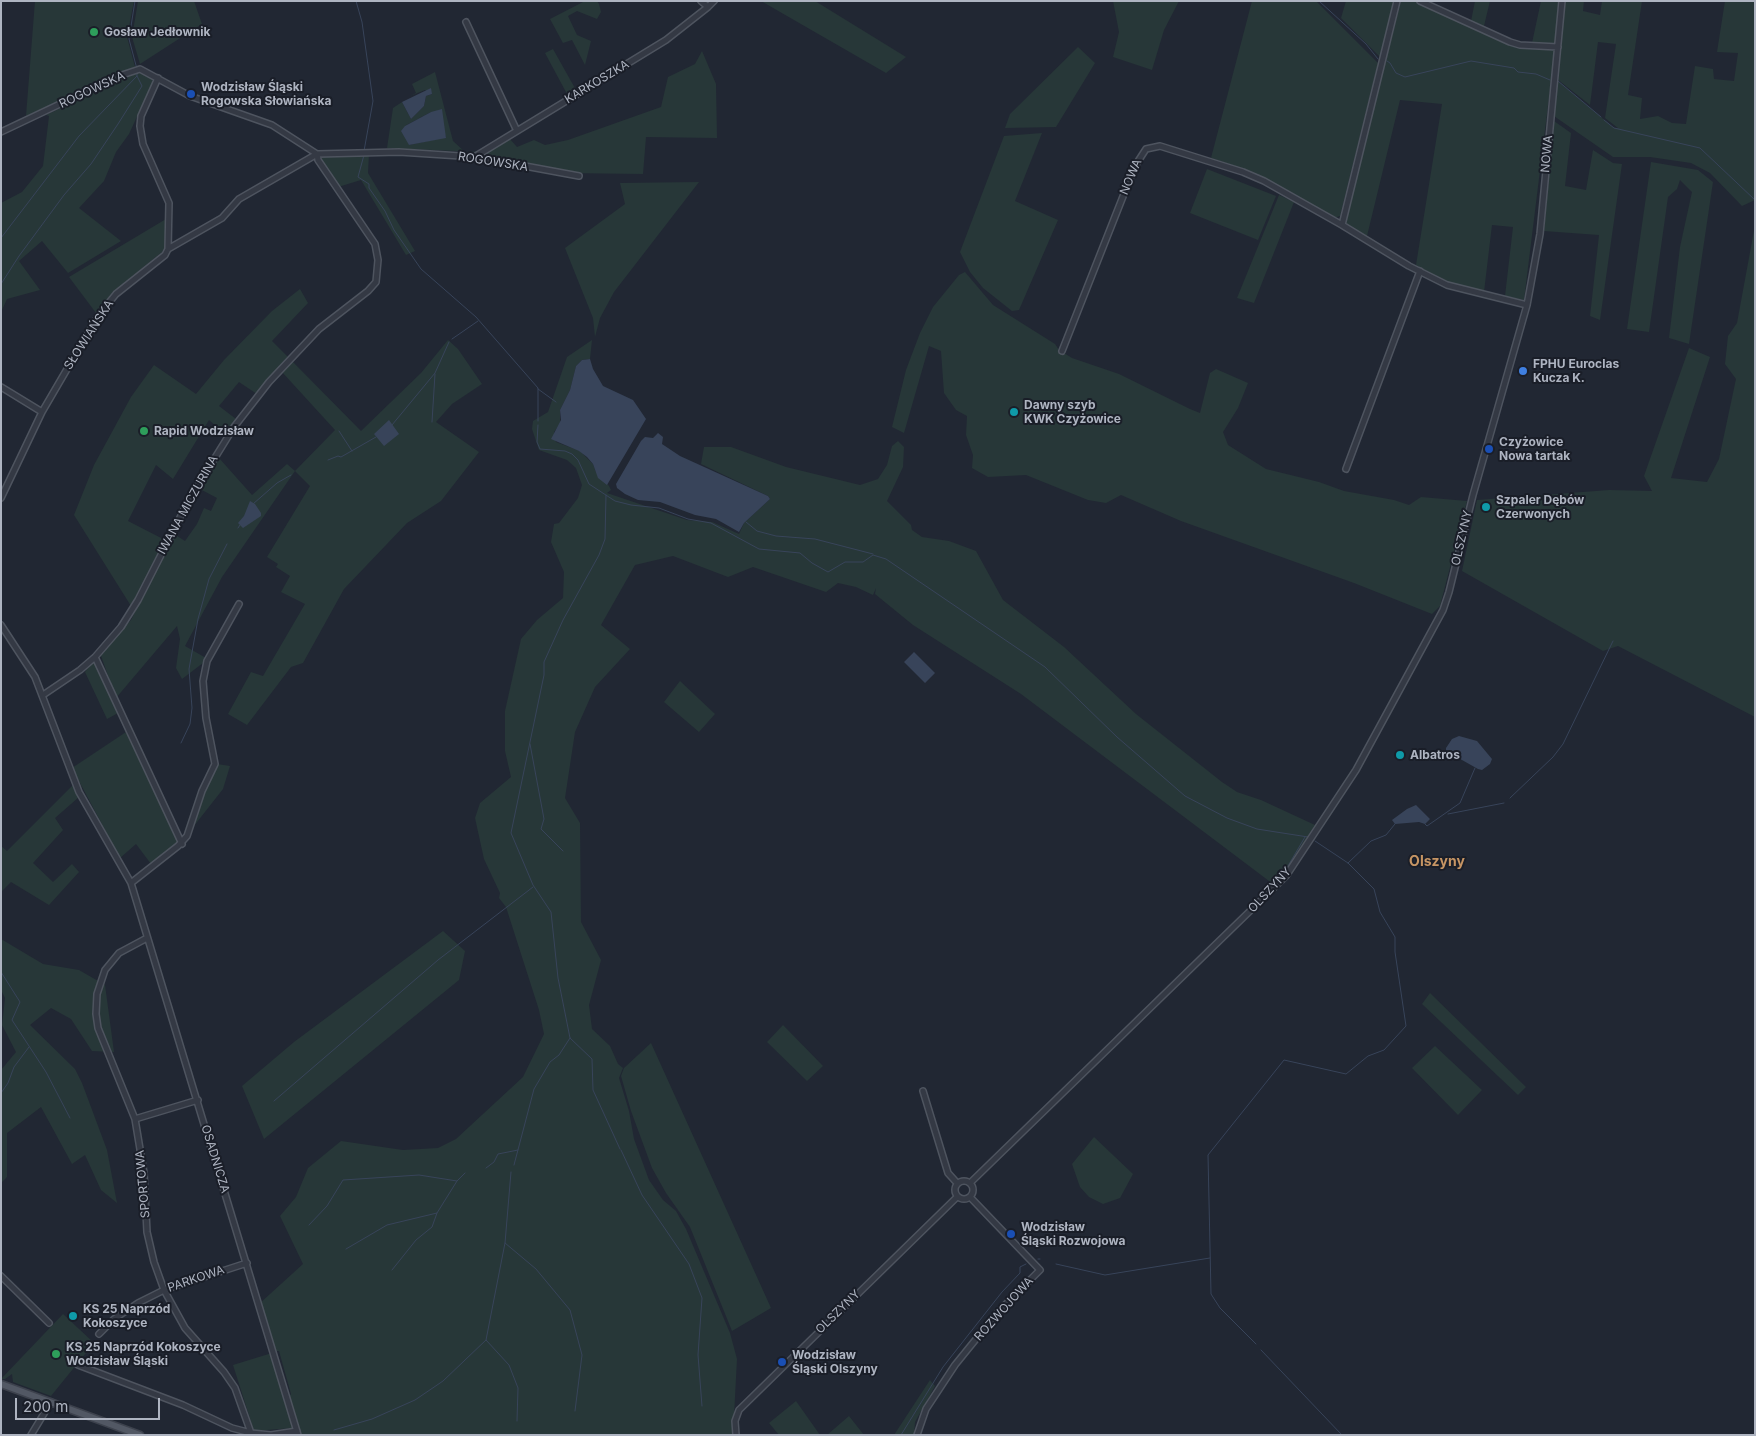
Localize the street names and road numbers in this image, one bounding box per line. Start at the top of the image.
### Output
street label: KARKOSZKA [562,57,632,107]
street label: ROGOWSKA [57,68,127,112]
street label: NOWA [1538,135,1556,173]
street label: ROGOWSKA [457,149,529,175]
street label: NOWA [1117,157,1145,197]
street label: SŁOWIAŃSKA [61,297,117,373]
street label: IWANA MICZURINA [155,453,221,557]
street label: OLSZYNY [1449,509,1475,567]
street label: OLSZYNY [1245,864,1295,916]
street label: OSADNICZA [198,1123,232,1195]
street label: SPORTOWA [133,1149,153,1219]
street label: PARKOWA [166,1263,226,1295]
street label: ROZWOJOWA [972,1274,1036,1344]
street label: OLSZYNY [813,1287,863,1337]

